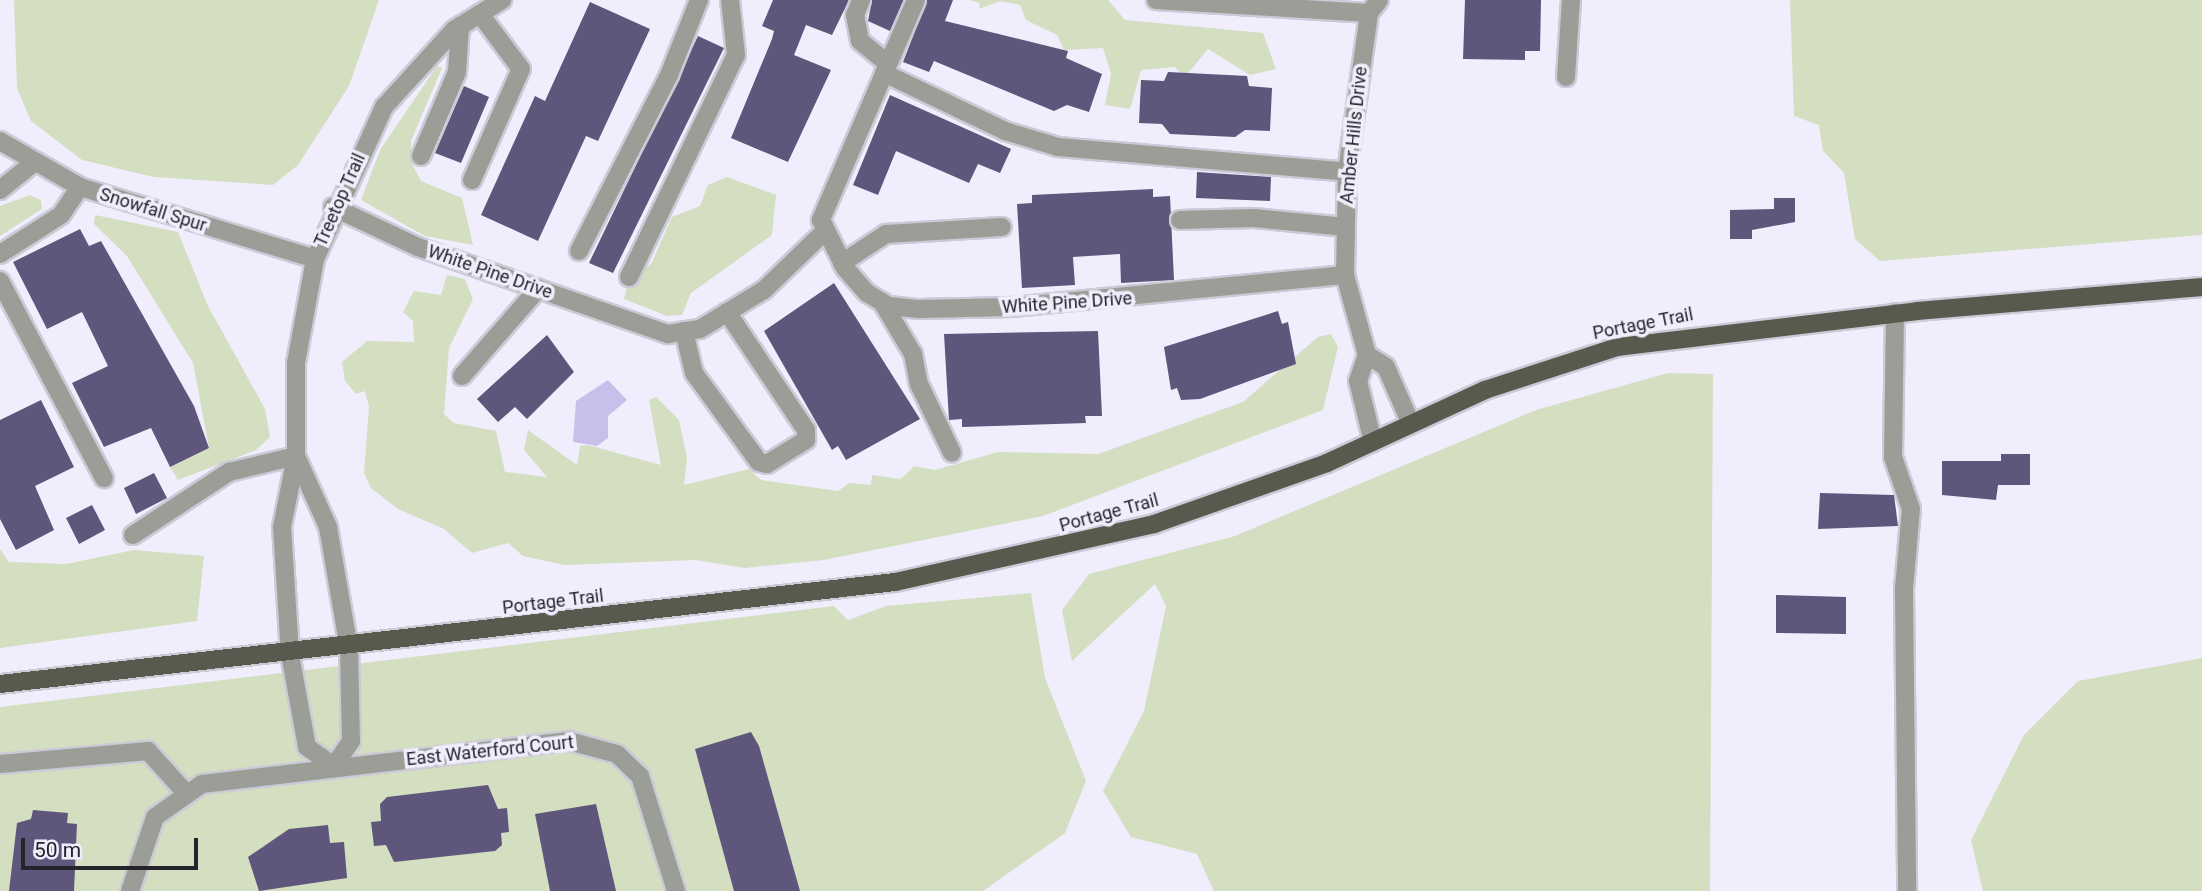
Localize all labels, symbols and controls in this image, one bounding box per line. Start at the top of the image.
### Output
street label: Amber Hills Drive [1336,65,1372,205]
street label: Treetop Trail [310,150,370,250]
street label: Snowfall Spur [97,184,209,236]
street label: White Pine Drive [425,241,555,303]
street label: White Pine Drive [1001,288,1133,318]
street label: Portage Trail [1591,304,1695,344]
street label: Portage Trail [1057,489,1161,537]
street label: Portage Trail [501,585,605,619]
street label: East Waterford Court [405,731,575,771]
scale bar [24,824,201,868]
text: 50 m [34,838,81,862]

